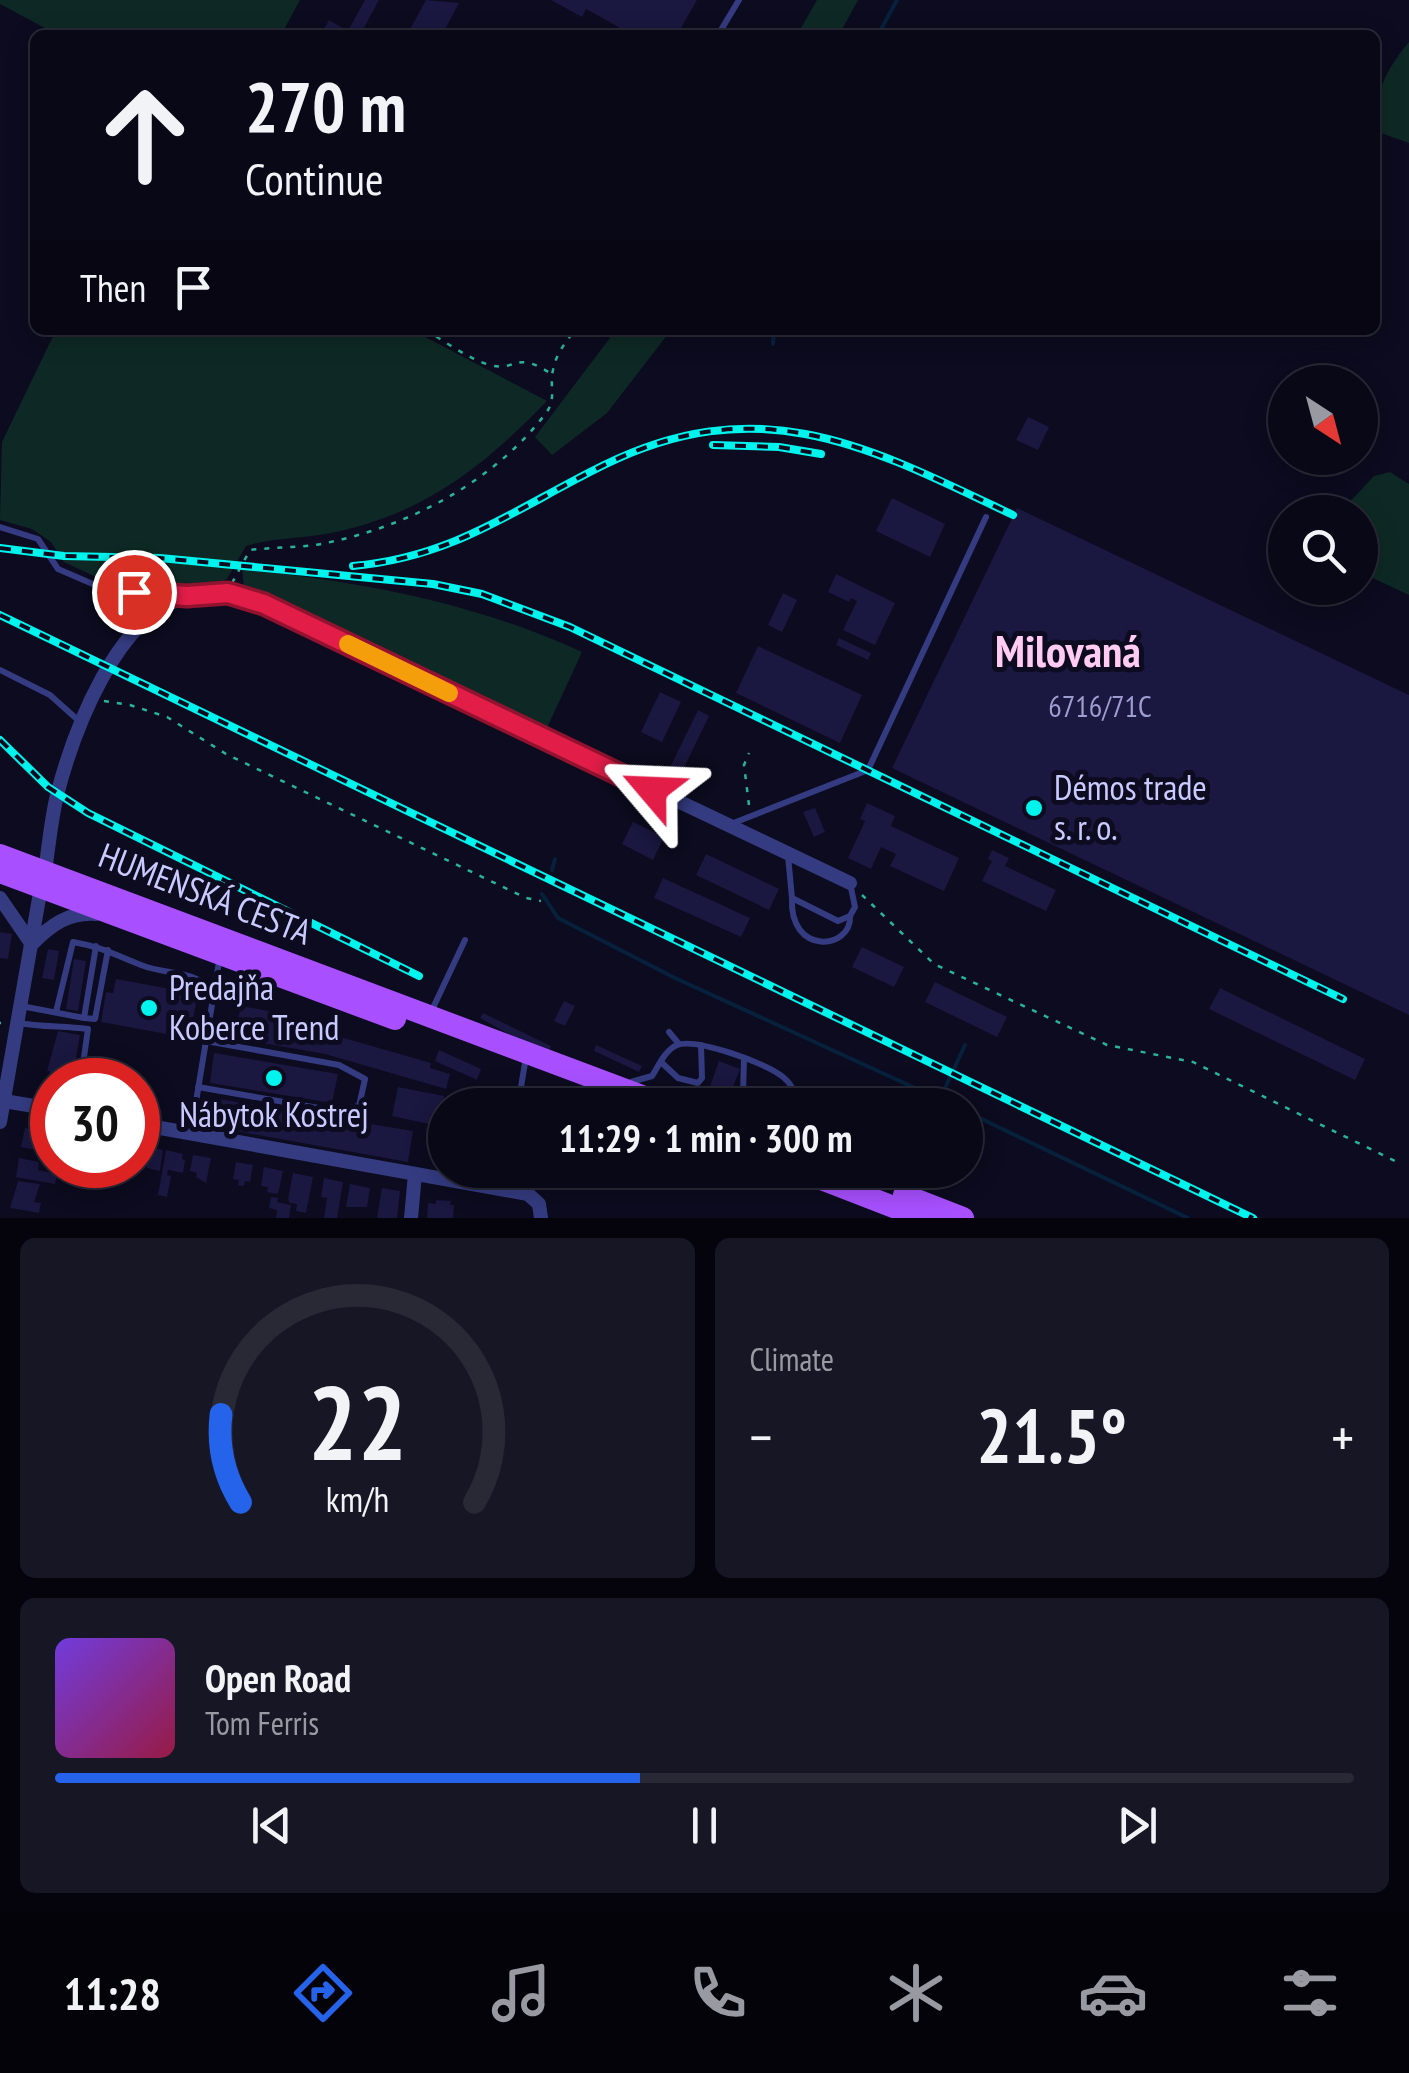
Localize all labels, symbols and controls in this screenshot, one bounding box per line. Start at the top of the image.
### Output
text: 270 m [245,61,406,151]
icon: ahead [80,70,210,200]
text: Continue [245,149,384,207]
icon: arrive [166,260,221,315]
text: Then [80,263,146,312]
north arrow [1268,365,1378,475]
map controls [1268,365,1378,605]
button: search [1268,495,1378,605]
pin [92,550,177,635]
icon: arrive [107,565,162,620]
district label: Milovaná [995,621,1141,679]
house number: 6716/71C [1048,686,1152,725]
position arrow [600,738,704,842]
place label: Démos trade s. r. o. [1054,764,1207,850]
marker: Démos trade s. r. o. [1023,797,1045,819]
street label: HUMENSKÁ CESTA [93,832,318,955]
place label: Predajňa Koberce Trend [169,964,339,1050]
marker: Predajňa Koberce Trend [138,997,160,1019]
speed limit sign: 30 [30,1058,160,1188]
marker: Nábytok Kostrej [263,1067,285,1089]
place label: Nábytok Kostrej [179,1091,369,1137]
text: 11:29 · 1 min · 300 m [559,1113,852,1162]
text: Climate [750,1338,834,1380]
text: 22 [308,1354,407,1489]
text: 21.5° [976,1387,1127,1484]
text: − [750,1401,772,1472]
text: + [1331,1401,1354,1472]
text: km/h [326,1476,389,1522]
text: Open Road [205,1653,351,1702]
text: Tom Ferris [205,1702,319,1744]
icon: previous [244,1798,299,1853]
icon: pause [677,1798,732,1853]
icon: next [1110,1798,1165,1853]
icon: directions [288,1958,358,2028]
icon: music [486,1958,556,2028]
icon: phone [683,1958,753,2028]
icon: climate [881,1958,951,2028]
icon: car [1078,1958,1148,2028]
icon: filters [1275,1958,1345,2028]
text: 11:28 [64,1964,161,2022]

